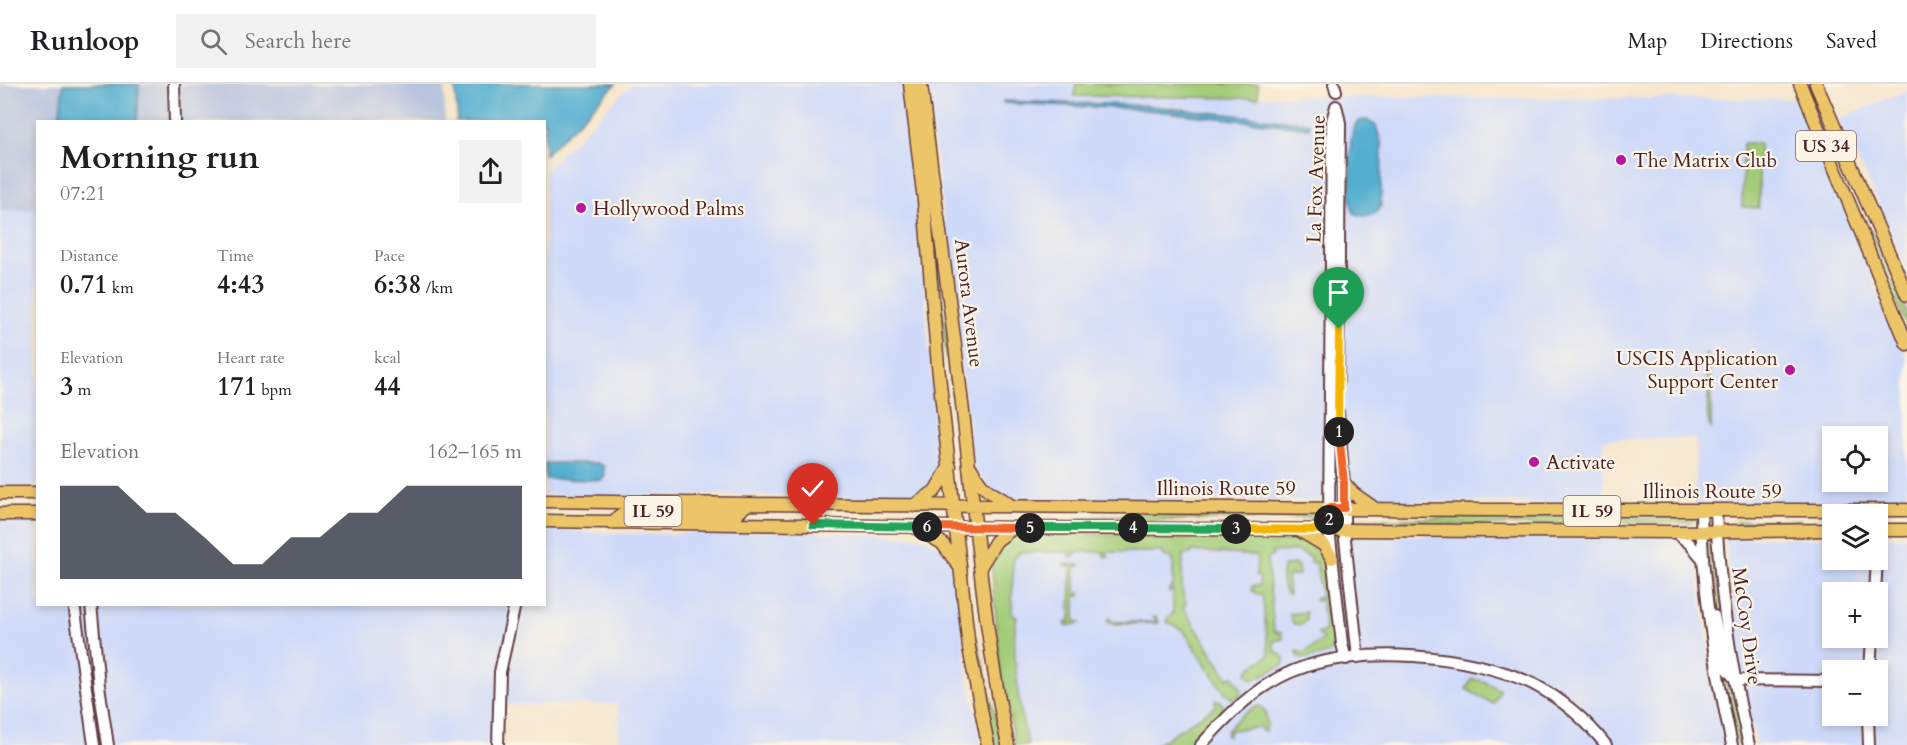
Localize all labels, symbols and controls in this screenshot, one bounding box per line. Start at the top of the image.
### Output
search box [176,14,596,68]
text: Runloop [30,22,140,60]
icon: search [197,25,230,58]
text: Search here [245,26,351,56]
text: Map [1627,27,1667,56]
text: Directions [1700,27,1793,56]
text: Saved [1826,27,1877,56]
street label: La Fox Avenue [1300,114,1332,244]
road number: US 34 [1796,131,1856,161]
text: Morning run [60,135,260,180]
button: share [459,140,522,203]
place label: The Matrix Club [1633,147,1777,174]
marker: The Matrix Club [1614,153,1628,167]
text: 07:21 [60,180,106,207]
place label: Hollywood Palms [593,195,744,222]
marker: Hollywood Palms [574,201,588,215]
street label: Aurora Avenue [948,237,990,369]
text: Distance [60,245,118,267]
text: Time [217,245,254,267]
text: Pace [374,245,405,267]
text: 0.71 [60,267,108,302]
text: 4:43 [217,267,265,302]
text: 6:38 [374,267,422,302]
pin [1313,267,1364,329]
icon: arrive [1322,276,1355,309]
text: km [108,277,134,299]
text: /km [422,277,453,299]
place label: USCIS Application Support Center [1616,345,1779,395]
text: Elevation [60,347,124,369]
text: Heart rate [217,347,285,369]
text: kcal [374,347,401,369]
marker: USCIS Application Support Center [1783,363,1797,377]
text: 3 [60,369,73,404]
text: 171 [217,369,257,404]
text: 44 [374,369,401,404]
text: m [73,379,91,401]
text: bpm [257,379,292,401]
pin: 1 [1324,417,1354,447]
text: 1 [1335,421,1343,443]
map controls [1822,426,1888,726]
button: locate [1822,426,1888,492]
text: Elevation [60,438,139,465]
text: 162–165 m [427,438,522,465]
place label: Activate [1546,449,1615,476]
marker: Activate [1527,455,1541,469]
pin [787,463,838,525]
icon: check [796,472,829,505]
street label: Illinois Route 59 [1156,475,1296,502]
street label: Illinois Route 59 [1642,478,1782,505]
road number: IL 59 [624,496,682,526]
road number: IL 59 [1564,496,1620,526]
button: layers [1822,504,1888,570]
pin: 2 [1314,505,1344,535]
text: 2 [1325,509,1333,531]
pin: 6 [912,512,942,542]
pin: 5 [1015,513,1045,543]
pin: 4 [1118,513,1148,543]
pin: 3 [1221,514,1251,544]
text: 6 [923,516,931,538]
text: 5 [1026,517,1034,539]
text: 4 [1129,517,1137,539]
text: 3 [1232,518,1240,540]
street label: McCoy Drive [1725,566,1769,686]
button: + [1822,582,1888,648]
button: − [1822,660,1888,726]

